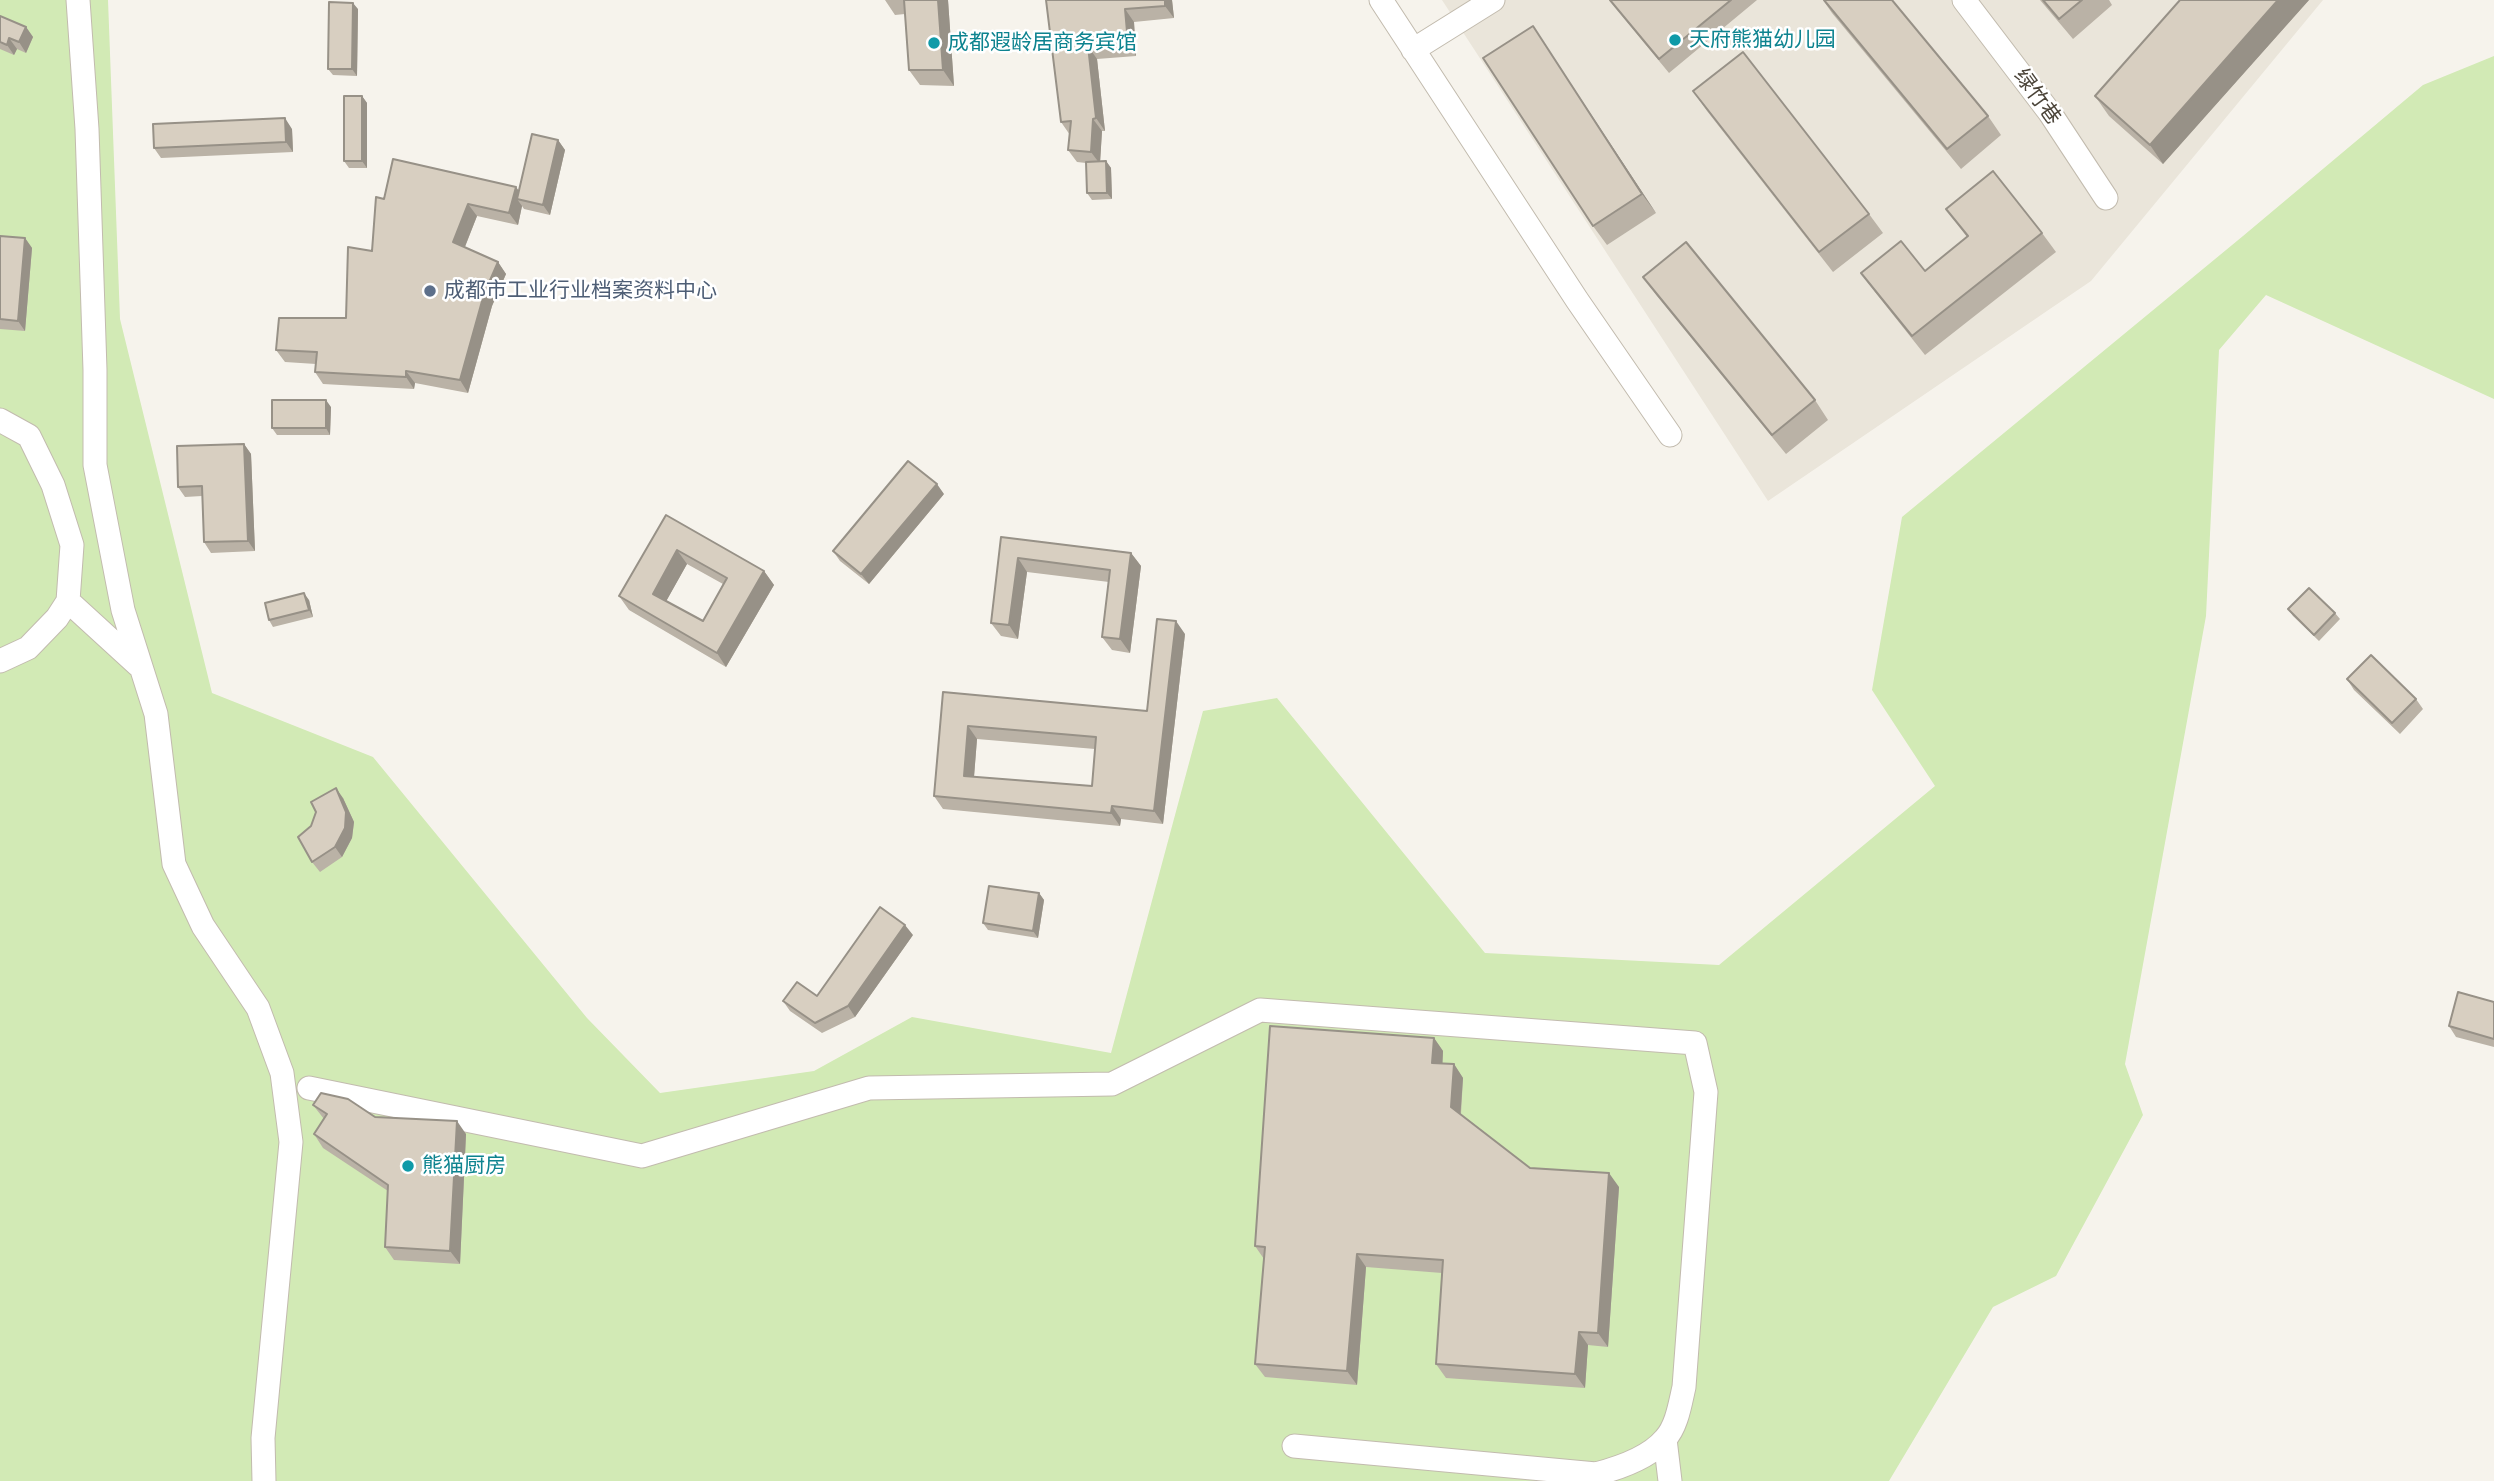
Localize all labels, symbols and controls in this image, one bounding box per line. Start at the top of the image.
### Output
place label: 天府熊猫幼儿园 [1689,27,1836,53]
place label: 成都遐龄居商务宾馆 [948,30,1137,56]
marker: 天府熊猫幼儿园 [1667,32,1683,48]
marker: 成都遐龄居商务宾馆 [926,35,942,51]
street label: 绿竹巷 [2008,64,2066,130]
place label: 成都市工业行业档案资料中心 [444,278,717,304]
marker: 成都市工业行业档案资料中心 [422,283,438,299]
place label: 熊猫厨房 [422,1153,506,1179]
marker: 熊猫厨房 [400,1158,416,1174]

